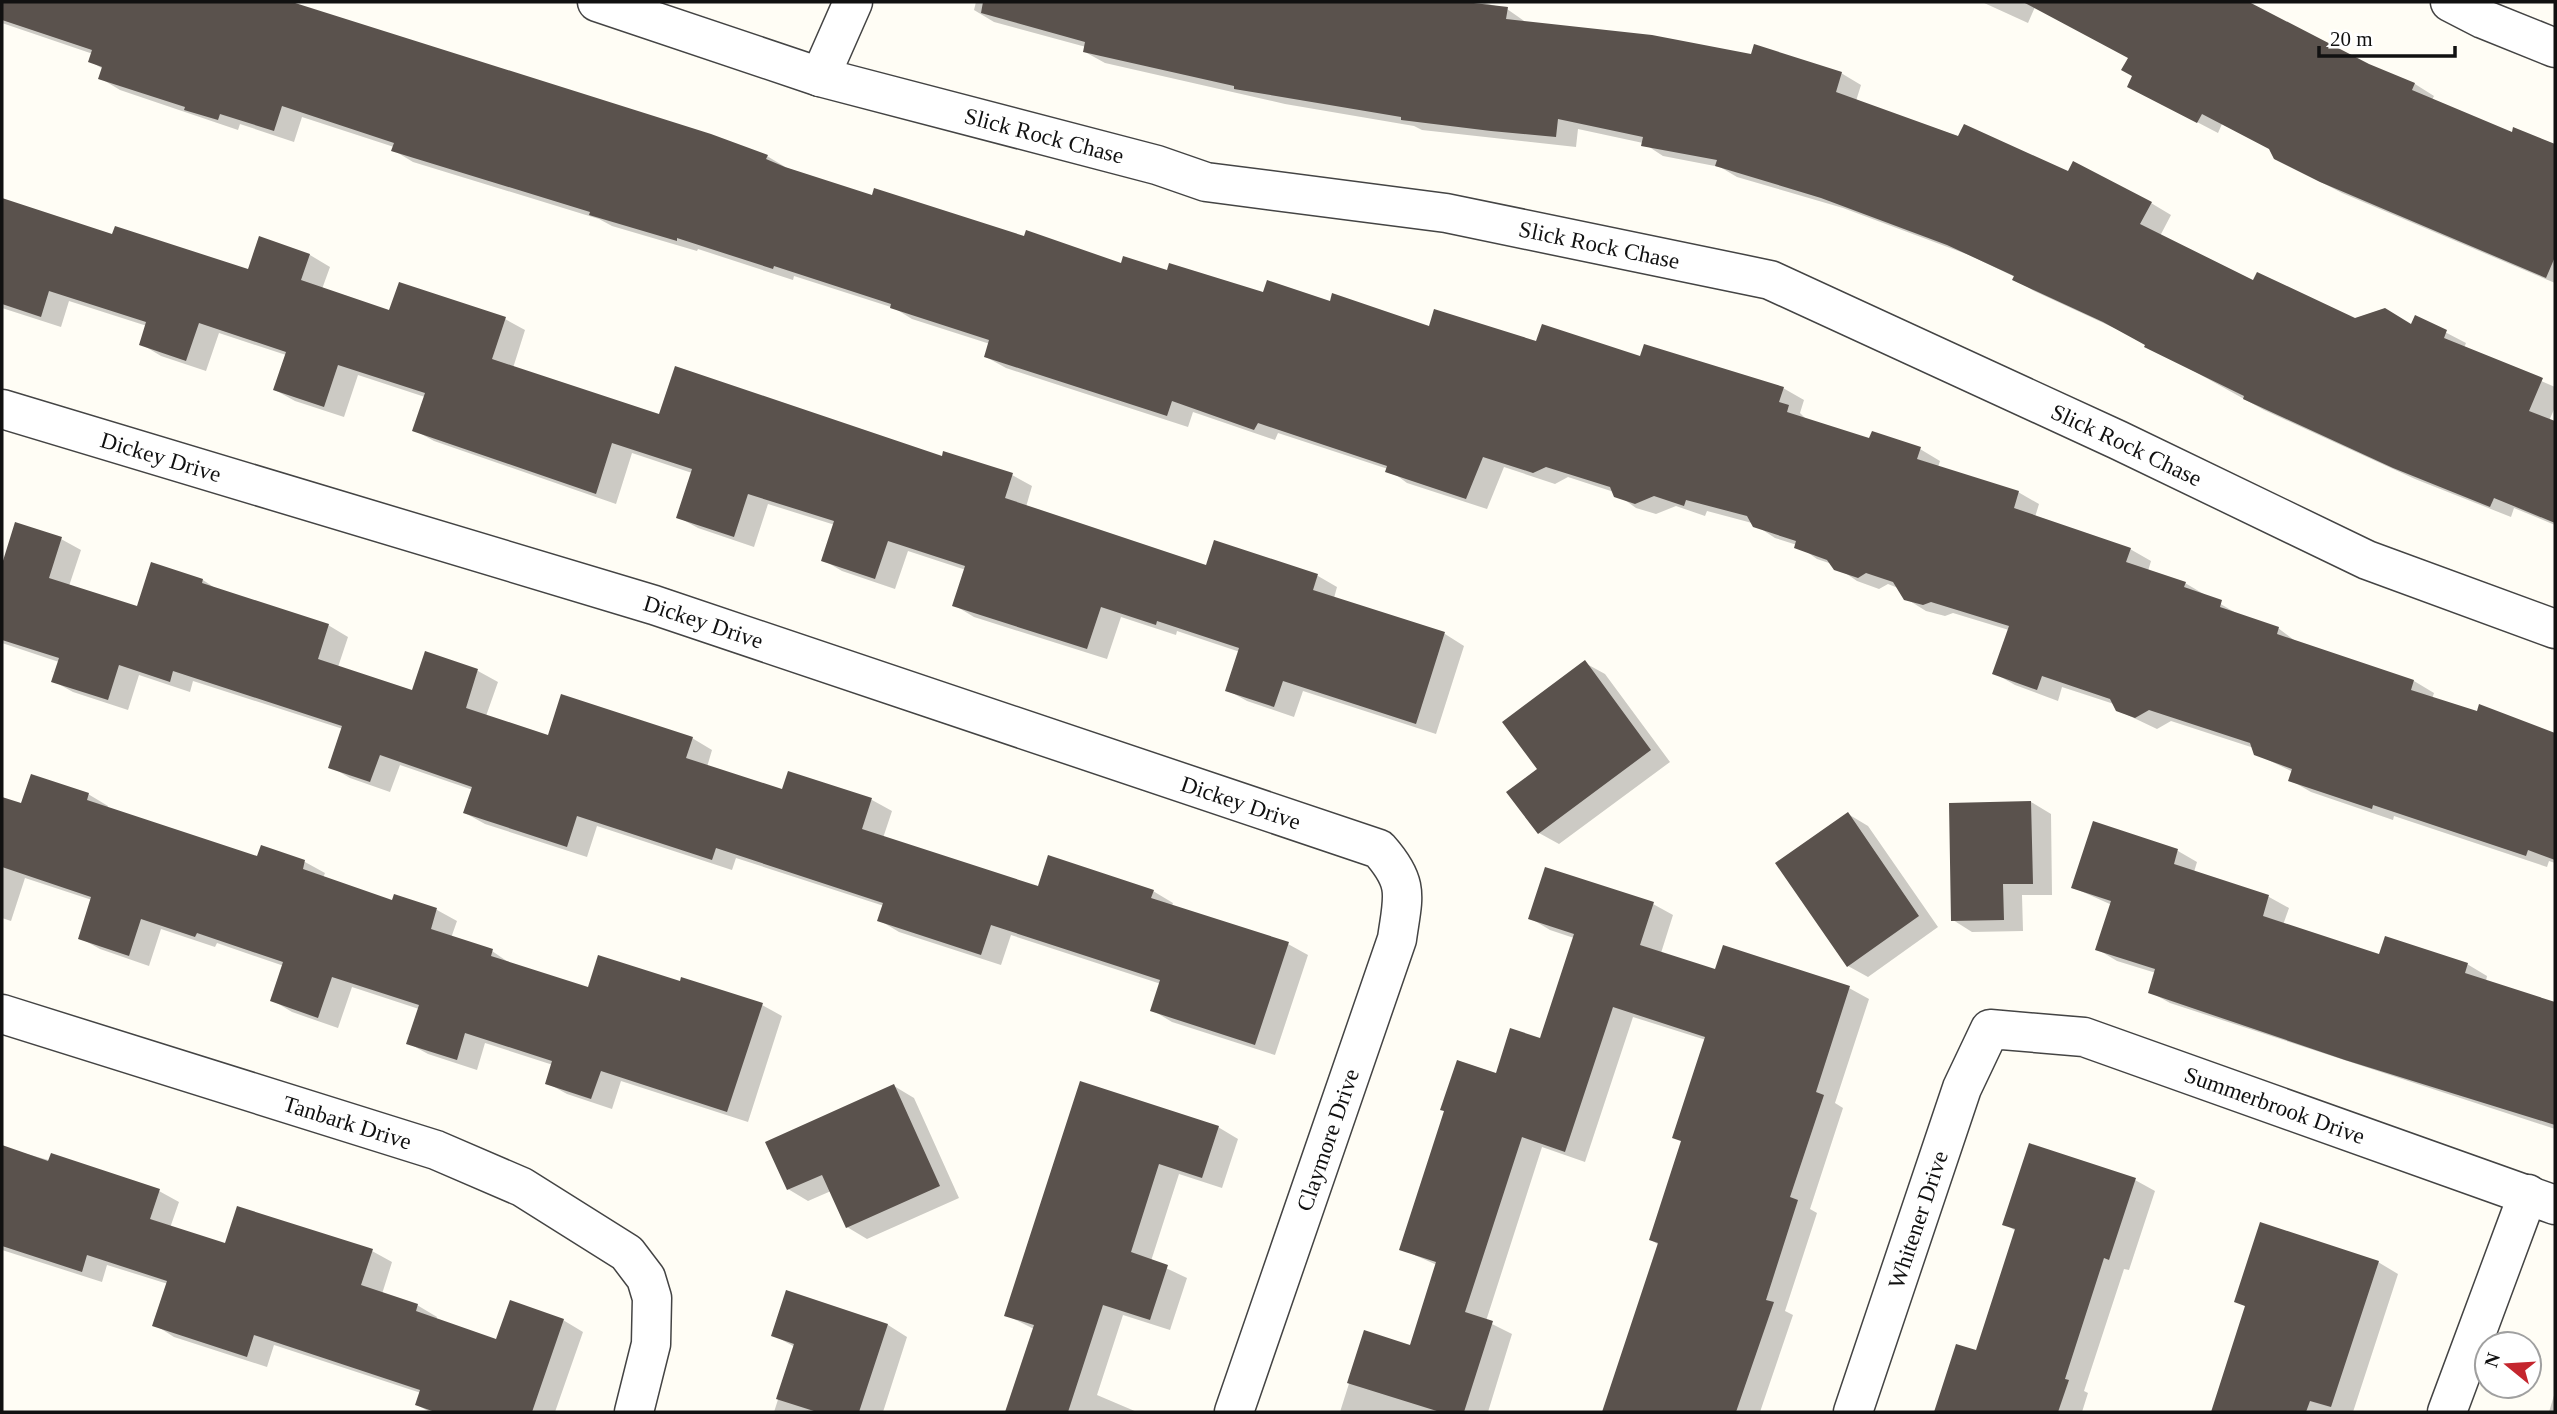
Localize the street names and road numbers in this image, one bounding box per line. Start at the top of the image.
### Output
street label: Slick Rock Chase [962,103,1127,168]
street label: Slick Rock Chase [1517,216,1682,274]
street label: Slick Rock Chase [2047,399,2206,491]
street label: Dickey Drive [98,427,224,487]
street label: Dickey Drive [641,590,766,653]
street label: Dickey Drive [1178,771,1304,834]
street label: Summerbrook Drive [2181,1061,2368,1149]
street label: Claymore Drive [1292,1066,1364,1214]
street label: Tanbark Drive [280,1090,415,1154]
street label: Whitener Drive [1883,1147,1952,1292]

